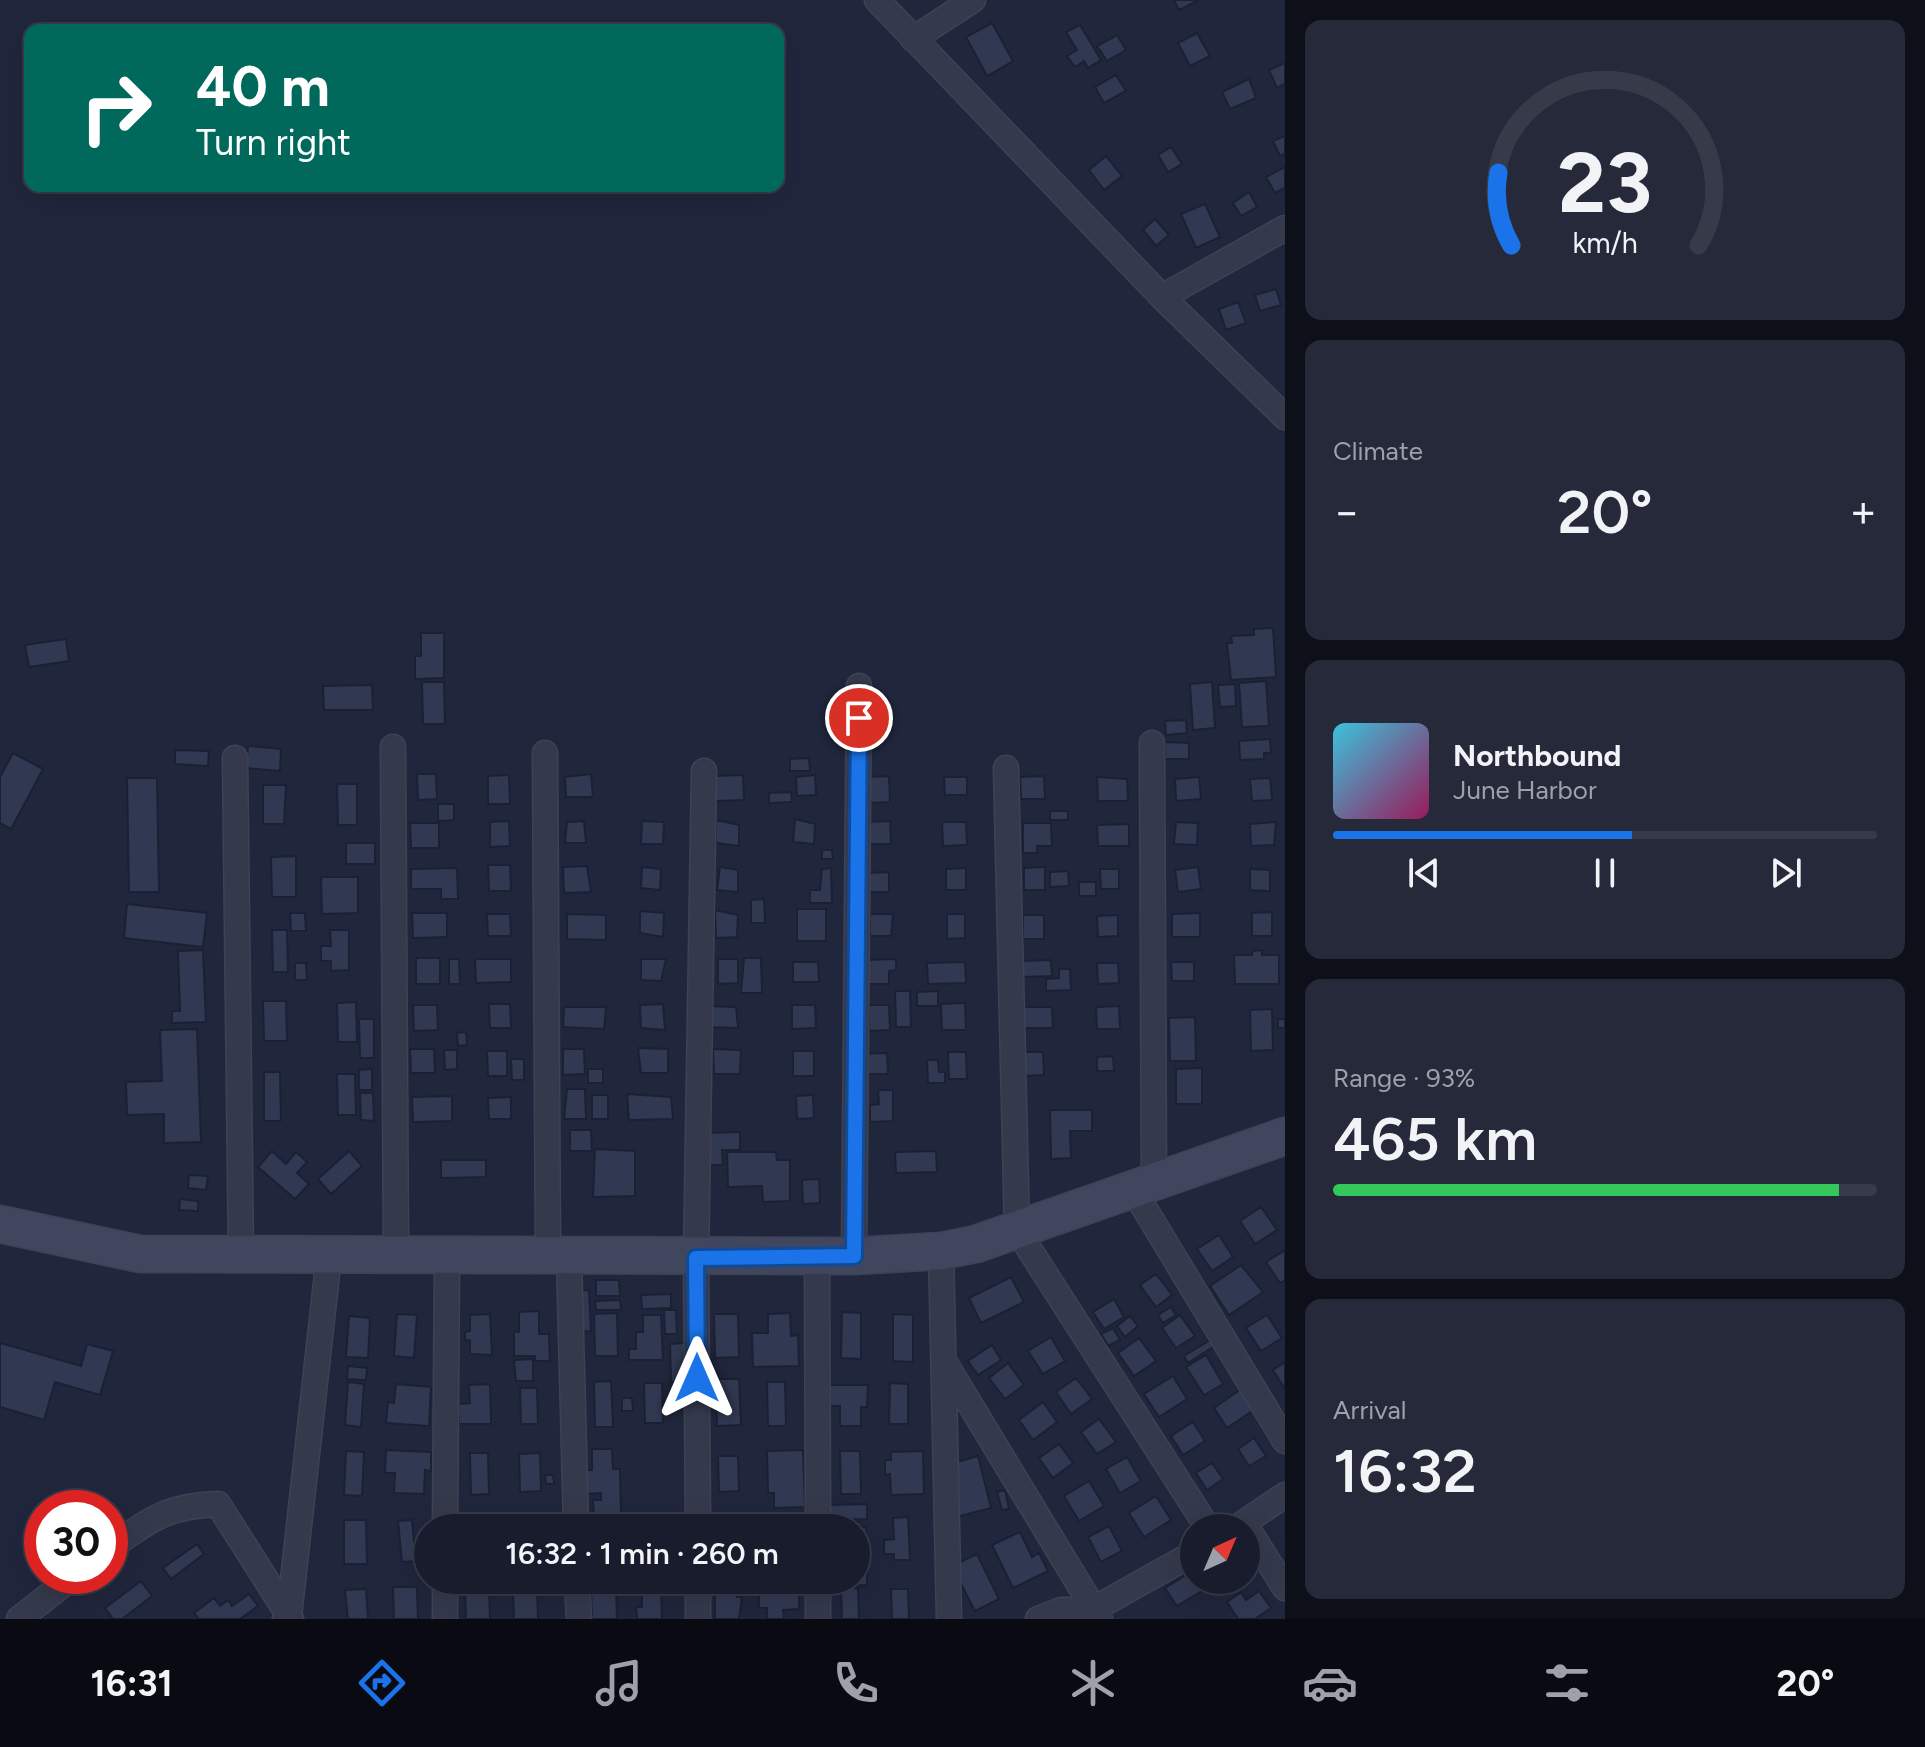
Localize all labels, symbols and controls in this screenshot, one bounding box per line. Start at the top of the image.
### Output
text: 40 m [196,53,330,120]
icon: right [64,56,168,160]
text: Turn right [196,121,351,164]
text: 23 [1558,132,1652,232]
text: km/h [1572,226,1638,260]
text: Climate [1333,435,1423,467]
text: 20° [1557,476,1653,548]
text: − [1333,485,1360,538]
text: + [1850,485,1877,538]
pin [825,684,893,752]
icon: arrive [837,696,881,740]
text: Northbound [1453,737,1621,774]
text: June Harbor [1453,774,1597,806]
icon: previous [1402,851,1446,895]
icon: pause [1583,851,1627,895]
icon: next [1764,851,1808,895]
text: Range · 93% [1333,1062,1475,1094]
text: 465 km [1333,1103,1537,1175]
position arrow [655,1336,739,1420]
text: Arrival [1333,1394,1406,1426]
text: 16:32 [1333,1435,1477,1507]
speed limit sign: 30 [24,1490,128,1594]
north arrow [1180,1514,1260,1594]
map controls [1180,1514,1260,1594]
text: 16:32 · 1 min · 260 m [505,1535,779,1572]
icon: directions [354,1655,410,1711]
icon: music [591,1655,647,1711]
icon: phone [828,1655,884,1711]
icon: climate [1065,1655,1121,1711]
icon: car [1302,1655,1358,1711]
icon: filters [1539,1655,1595,1711]
text: 16:31 [91,1662,173,1705]
text: 20° [1777,1662,1834,1705]

